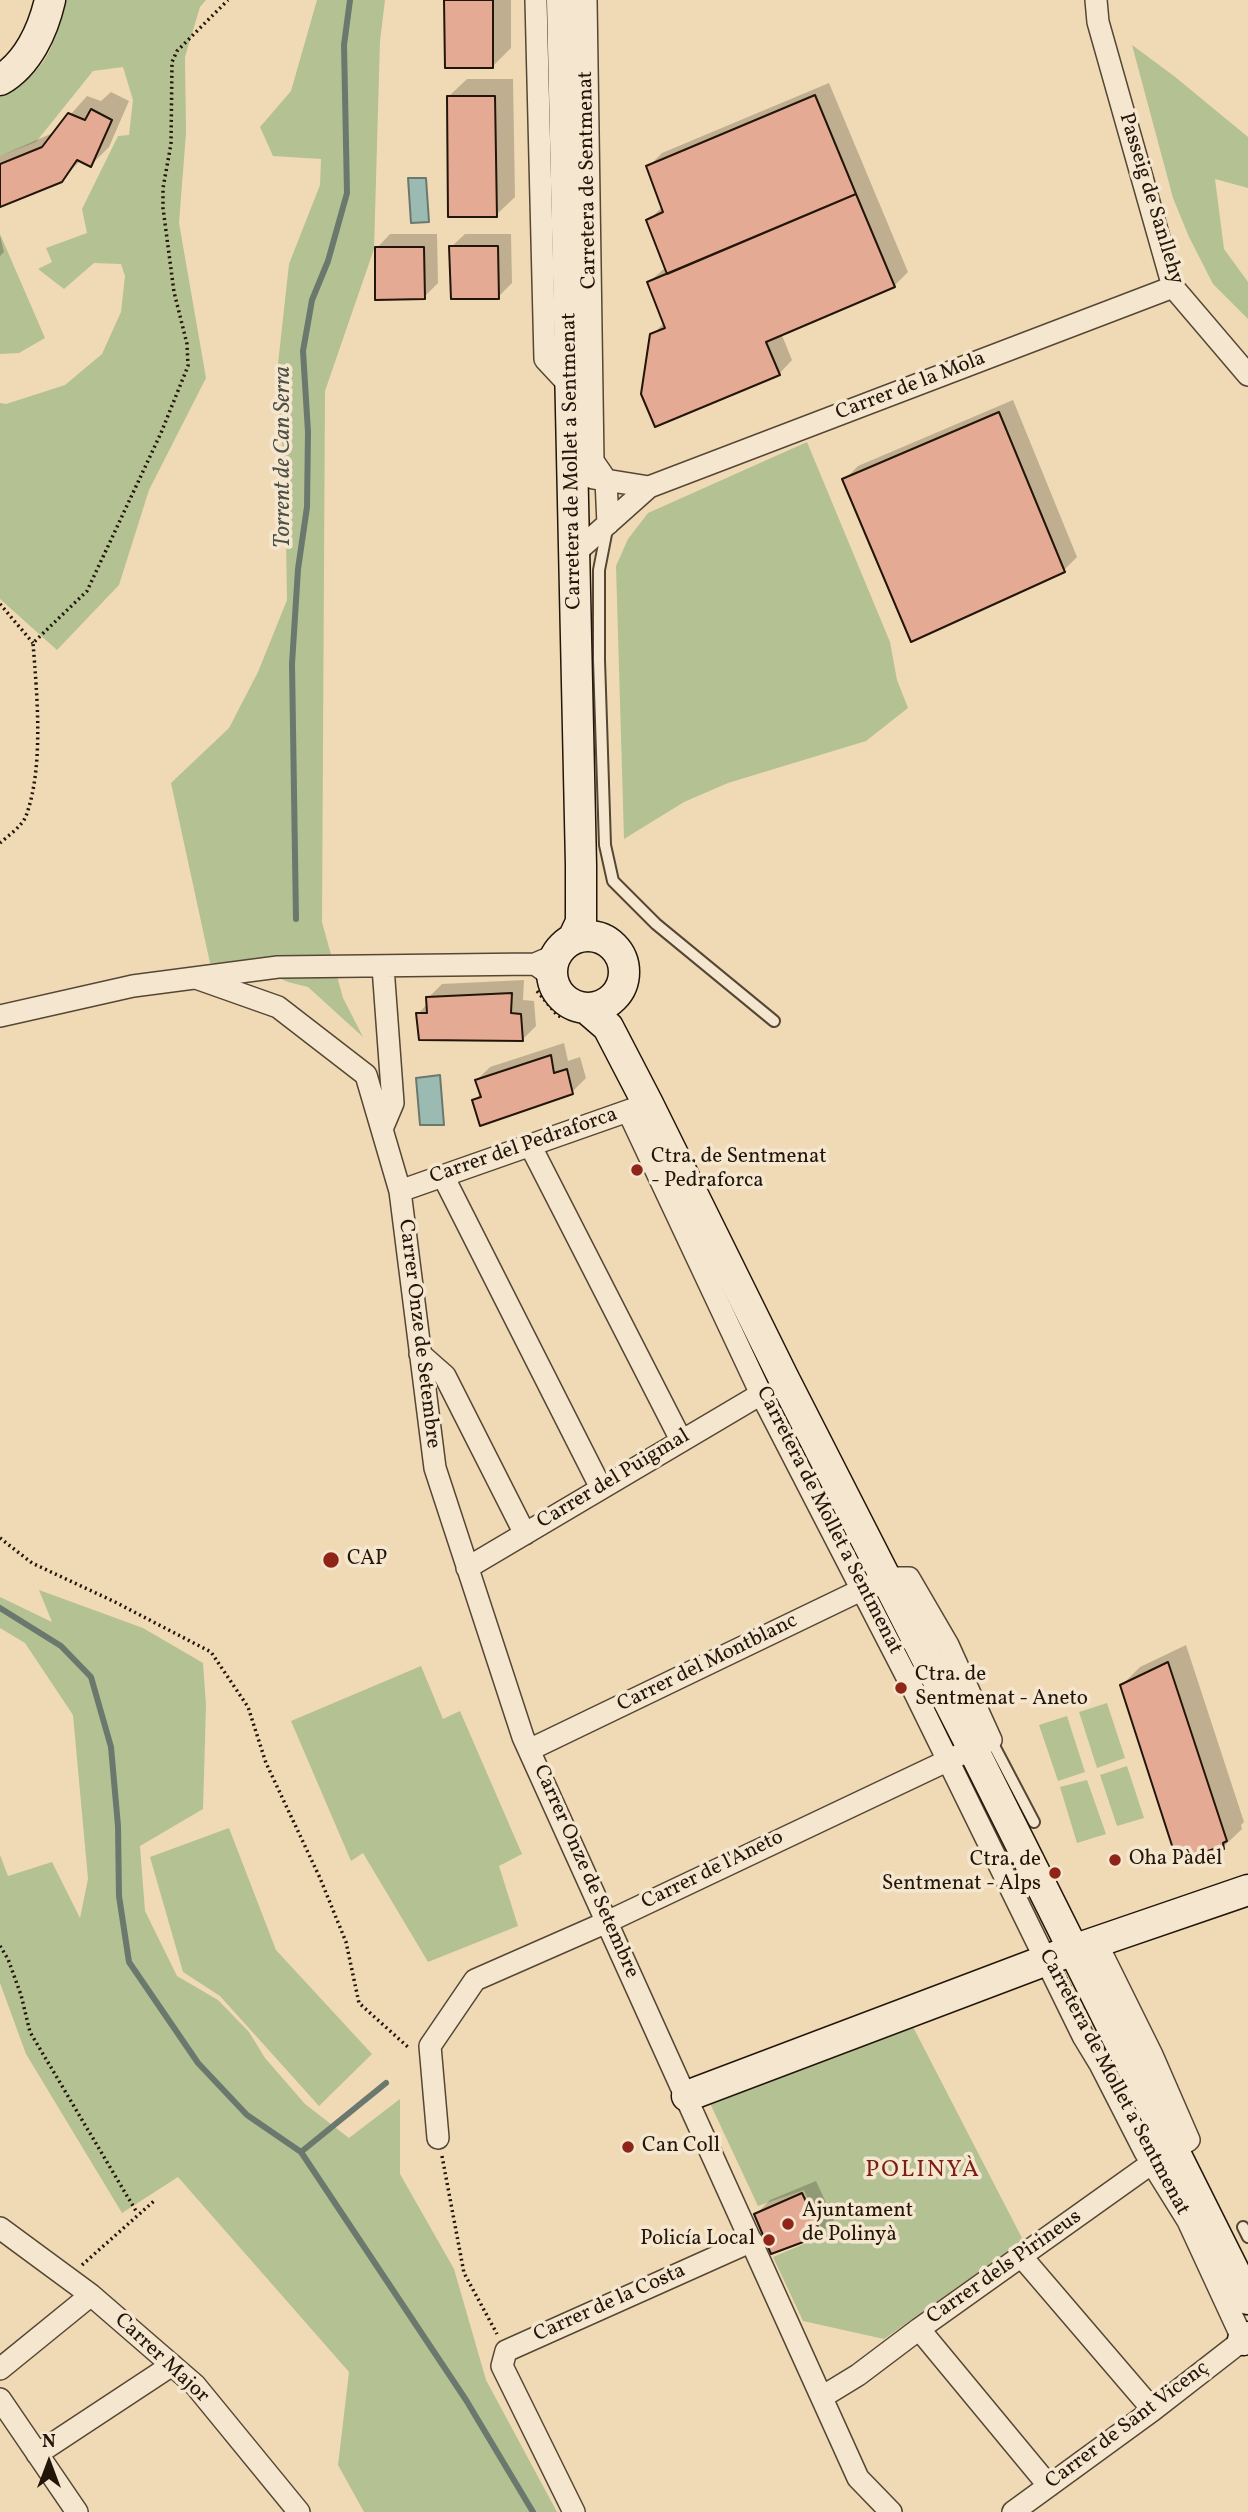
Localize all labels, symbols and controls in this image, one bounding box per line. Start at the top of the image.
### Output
street label: Carretera de Sentmenat [574,71,604,289]
street label: Passeig de Sanllehy [1112,110,1188,288]
street label: Carretera de Mollet a Sentmenat [558,312,588,610]
street label: Carrer de la Mola [833,347,989,427]
water label: Torrent de Can Serra [271,366,299,548]
street label: Carrer del Pedraforca [427,1103,621,1191]
place label: Ctra. de Sentmenat - Pedraforca [651,1145,827,1195]
marker: Ctra. de Sentmenat - Pedraforca [629,1162,645,1178]
street label: Carrer Onze de Setembre [391,1218,445,1450]
street label: Carretera de Mollet a Sentmenat [749,1383,907,1659]
street label: Carrer del Puigmal [533,1425,695,1535]
place label: CAP [347,1547,387,1573]
marker: CAP [321,1550,341,1570]
street label: Carrer del Montblanc [614,1609,802,1719]
place label: Ctra. de Sentmenat - Aneto [915,1663,1088,1713]
marker: Ctra. de Sentmenat - Aneto [893,1680,909,1696]
street label: Carrer Onze de Setembre [527,1761,643,1983]
street label: Carrer de l'Aneto [638,1826,788,1916]
place label: Oha Pàdel [1129,1847,1222,1873]
place label: Ctra. de Sentmenat - Alps [882,1848,1041,1898]
marker: Oha Pàdel [1107,1852,1123,1868]
marker: Ctra. de Sentmenat - Alps [1047,1865,1063,1881]
street label: Carretera de Mollet a Sentmenat [1032,1946,1194,2220]
place label: Can Coll [642,2134,720,2160]
marker: Can Coll [620,2139,636,2155]
district label: POLINYÀ [866,2158,980,2186]
place label: Ajuntament de Polinyà [802,2199,913,2249]
street label: Carrer dels Pirineus [923,2205,1087,2331]
marker: Ajuntament de Polinyà [780,2216,796,2232]
place label: Policía Local [640,2227,755,2253]
marker: Policía Local [761,2232,777,2248]
street label: Carrer de la Costa [530,2259,690,2349]
street label: Carrer Major [108,2309,214,2409]
street label: Carrer de Sant Vicenç [1041,2356,1215,2496]
north arrow [14,2428,84,2498]
text: N [42,2429,56,2455]

